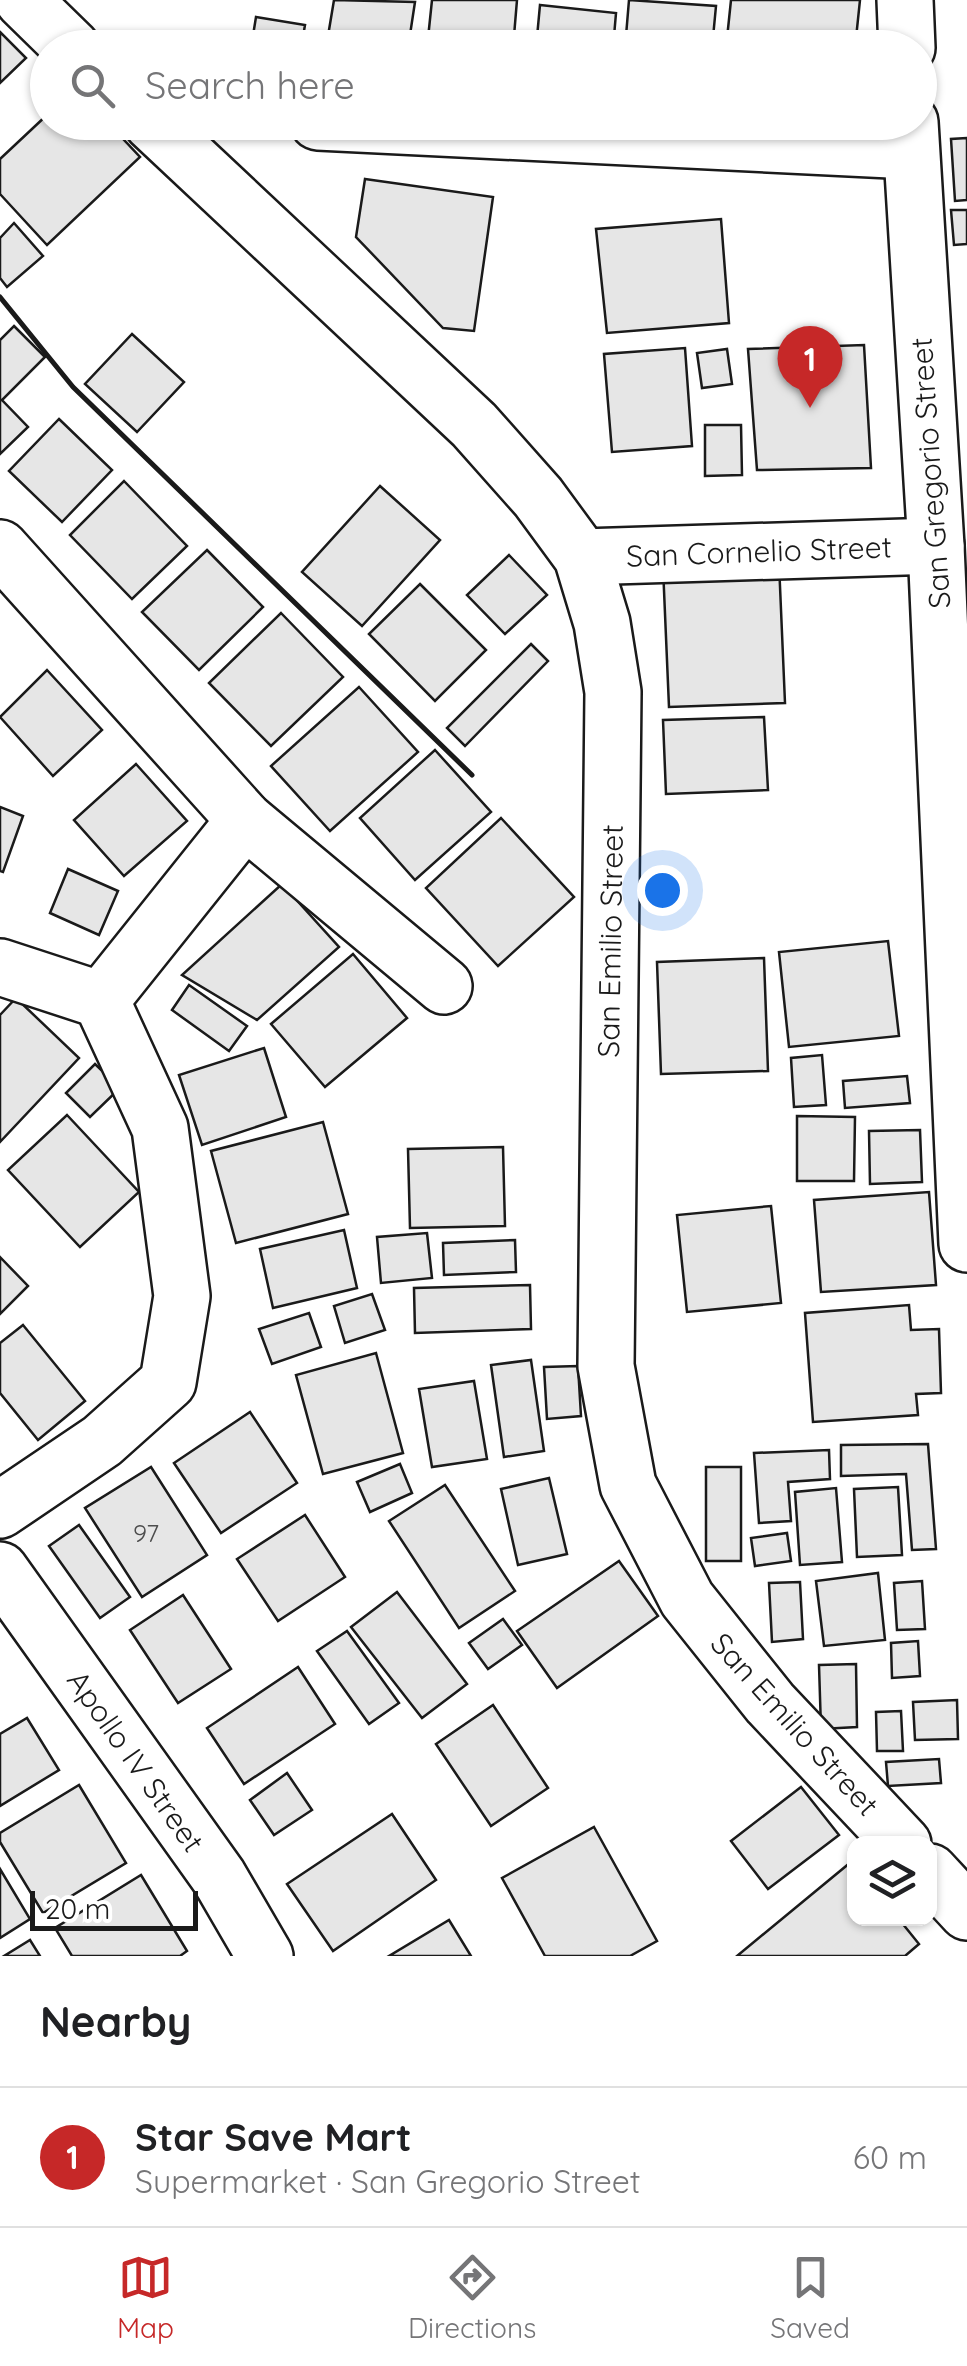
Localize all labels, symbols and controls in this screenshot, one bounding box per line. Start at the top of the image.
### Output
search box [30,30,937,140]
icon: search [65,58,120,113]
text: Search here [145,61,355,109]
pin: 1 [778,326,842,408]
street label: San Gregorio Street [902,336,958,610]
street label: San Cornelio Street [626,527,892,575]
street label: San Emilio Street [589,824,631,1058]
your location [637,865,688,916]
house number: 97 [133,1517,159,1548]
street label: San Emilio Street [703,1625,887,1823]
street label: Apollo IV Street [59,1663,213,1859]
map controls [847,1836,937,1926]
button: layers [847,1836,937,1926]
scale bar [30,1886,198,1930]
text: 20 m [45,1891,110,1926]
text: Nearby [40,1995,191,2048]
text: Star Save Mart [135,2113,412,2161]
text: 1 [66,2137,79,2177]
text: 60 m [853,2137,927,2177]
text: Supermarket · San Gregorio Street [135,2161,641,2201]
tab: Map [117,2250,174,2345]
tab: Directions [408,2250,536,2345]
tab: Saved [770,2250,850,2345]

